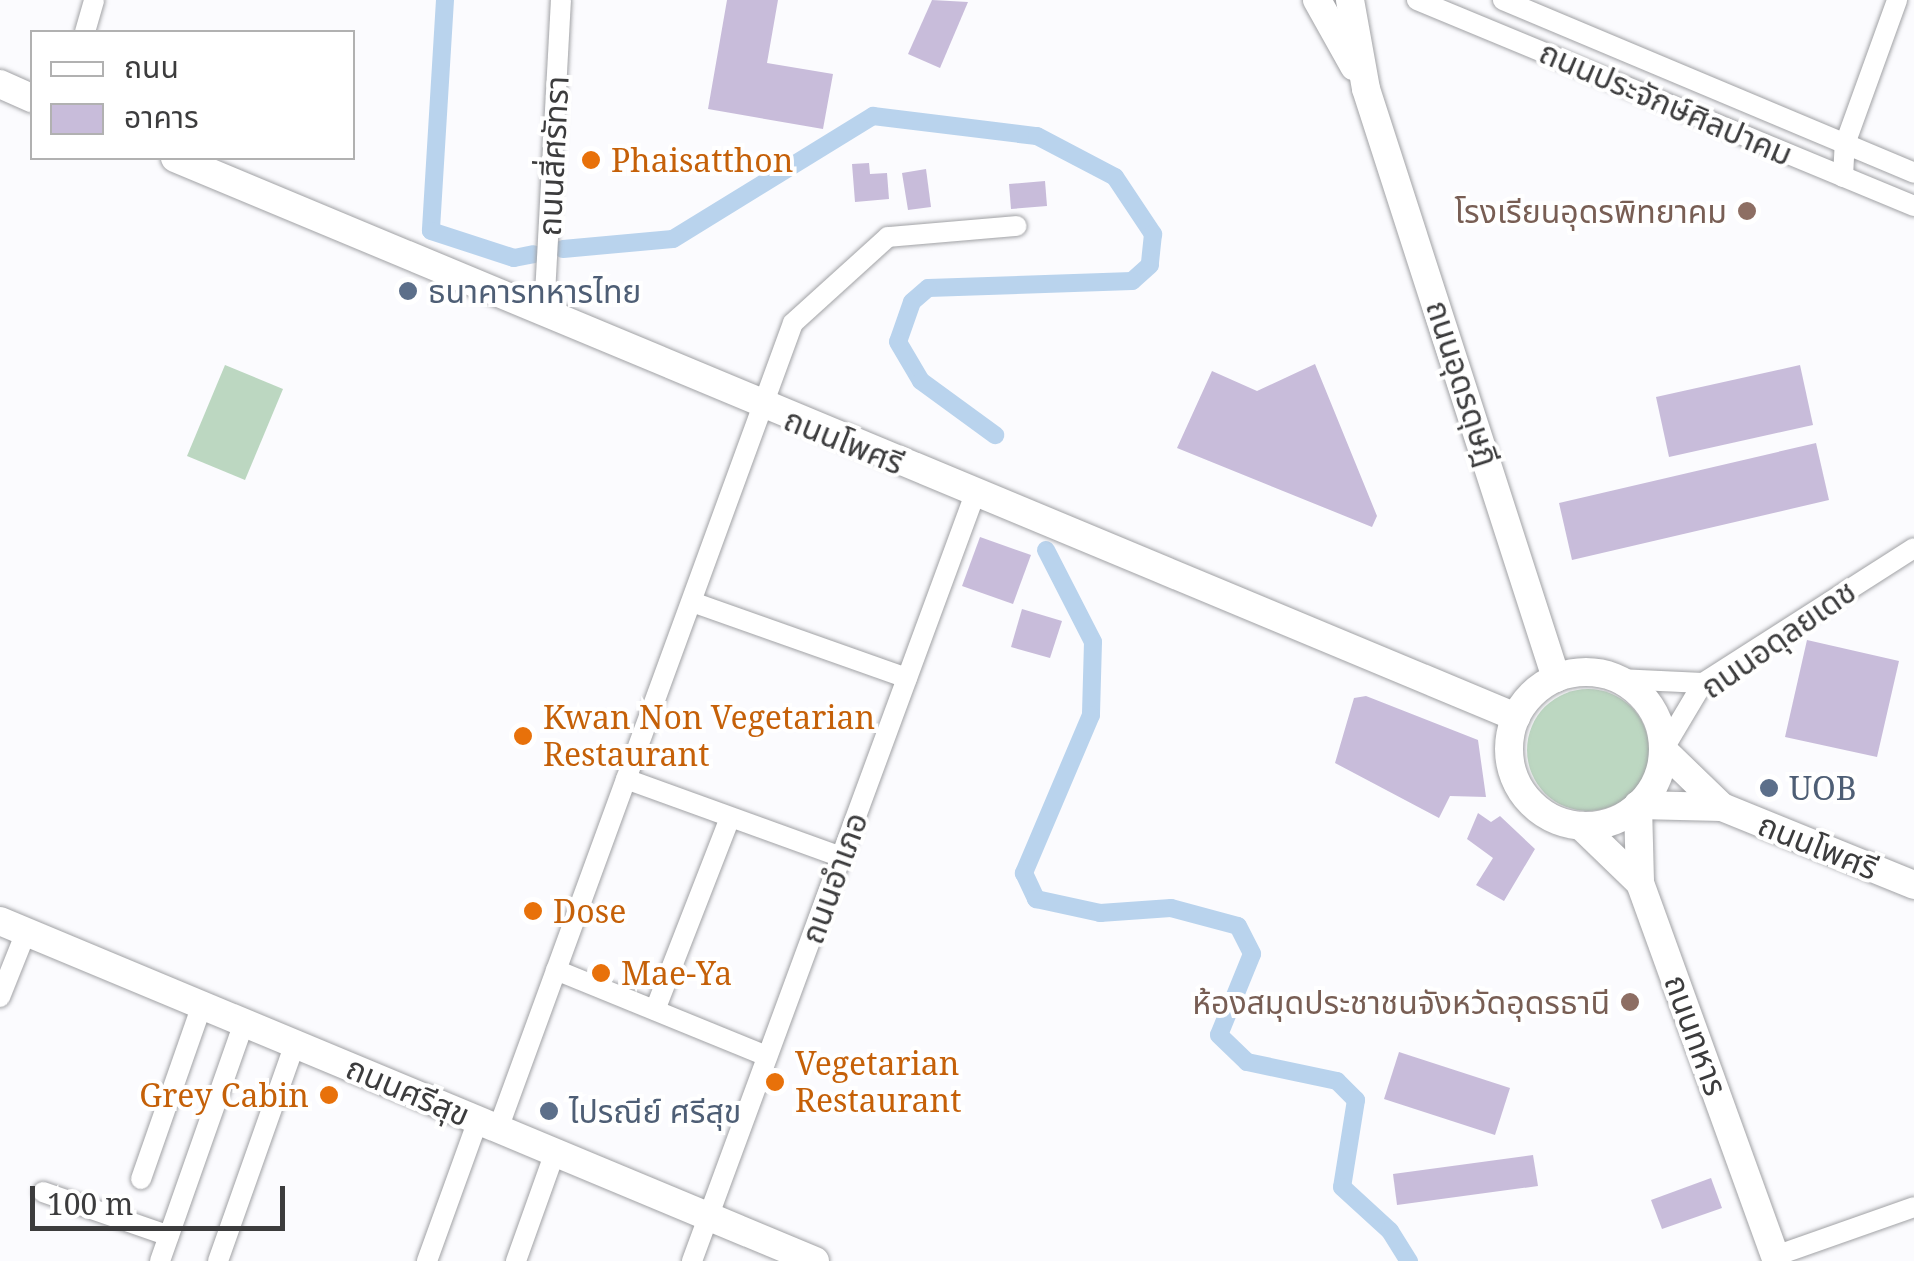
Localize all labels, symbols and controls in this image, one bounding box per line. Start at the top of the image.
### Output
legend [30,30,355,160]
street label: ถนนประจักษ์ศิลปาคม [1534,32,1798,174]
text: ถนน [124,46,179,87]
street label: ถนนสี่ศรัทรา [530,75,576,237]
text: อาคาร [124,96,199,137]
place label: Phaisatthon [611,141,793,179]
marker: Phaisatthon [580,149,602,171]
place label: โรงเรียนอุดรพิทยาคม [1455,192,1727,230]
marker: โรงเรียนอุดรพิทยาคม [1736,200,1758,222]
place label: ธนาคารทหารไทย [428,272,641,310]
marker: ธนาคารทหารไทย [397,280,419,302]
street label: ถนนอุดรดุษฎี [1418,295,1508,471]
street label: ถนนโพศรี [779,400,909,482]
street label: ถนนอดุลยเดช [1693,572,1863,706]
place label: Kwan Non Vegetarian Restaurant [543,699,875,774]
marker: Kwan Non Vegetarian Restaurant [512,725,534,747]
place label: UOB [1789,769,1857,807]
marker: UOB [1758,777,1780,799]
street label: ถนนโพศรี [1753,805,1883,887]
street label: ถนนอำเภอ [793,807,875,949]
place label: Dose [553,892,626,930]
marker: Dose [522,900,544,922]
place label: Mae-Ya [621,954,732,992]
marker: Mae-Ya [590,962,612,984]
street label: ถนนทหาร [1657,970,1735,1100]
place label: ห้องสมุดประชาชนจังหวัดอุดรธานี [1192,983,1610,1021]
marker: ห้องสมุดประชาชนจังหวัดอุดรธานี [1619,991,1641,1013]
place label: Vegetarian Restaurant [795,1045,961,1120]
street label: ถนนศรีสุข [341,1048,475,1134]
marker: Vegetarian Restaurant [764,1071,786,1093]
place label: Grey Cabin [139,1076,309,1114]
marker: Grey Cabin [318,1084,340,1106]
place label: ไปรณีย์ ศรีสุข [569,1092,741,1130]
marker: ไปรณีย์ ศรีสุข [538,1100,560,1122]
scale bar [35,1166,290,1228]
text: 100 m [47,1183,133,1224]

